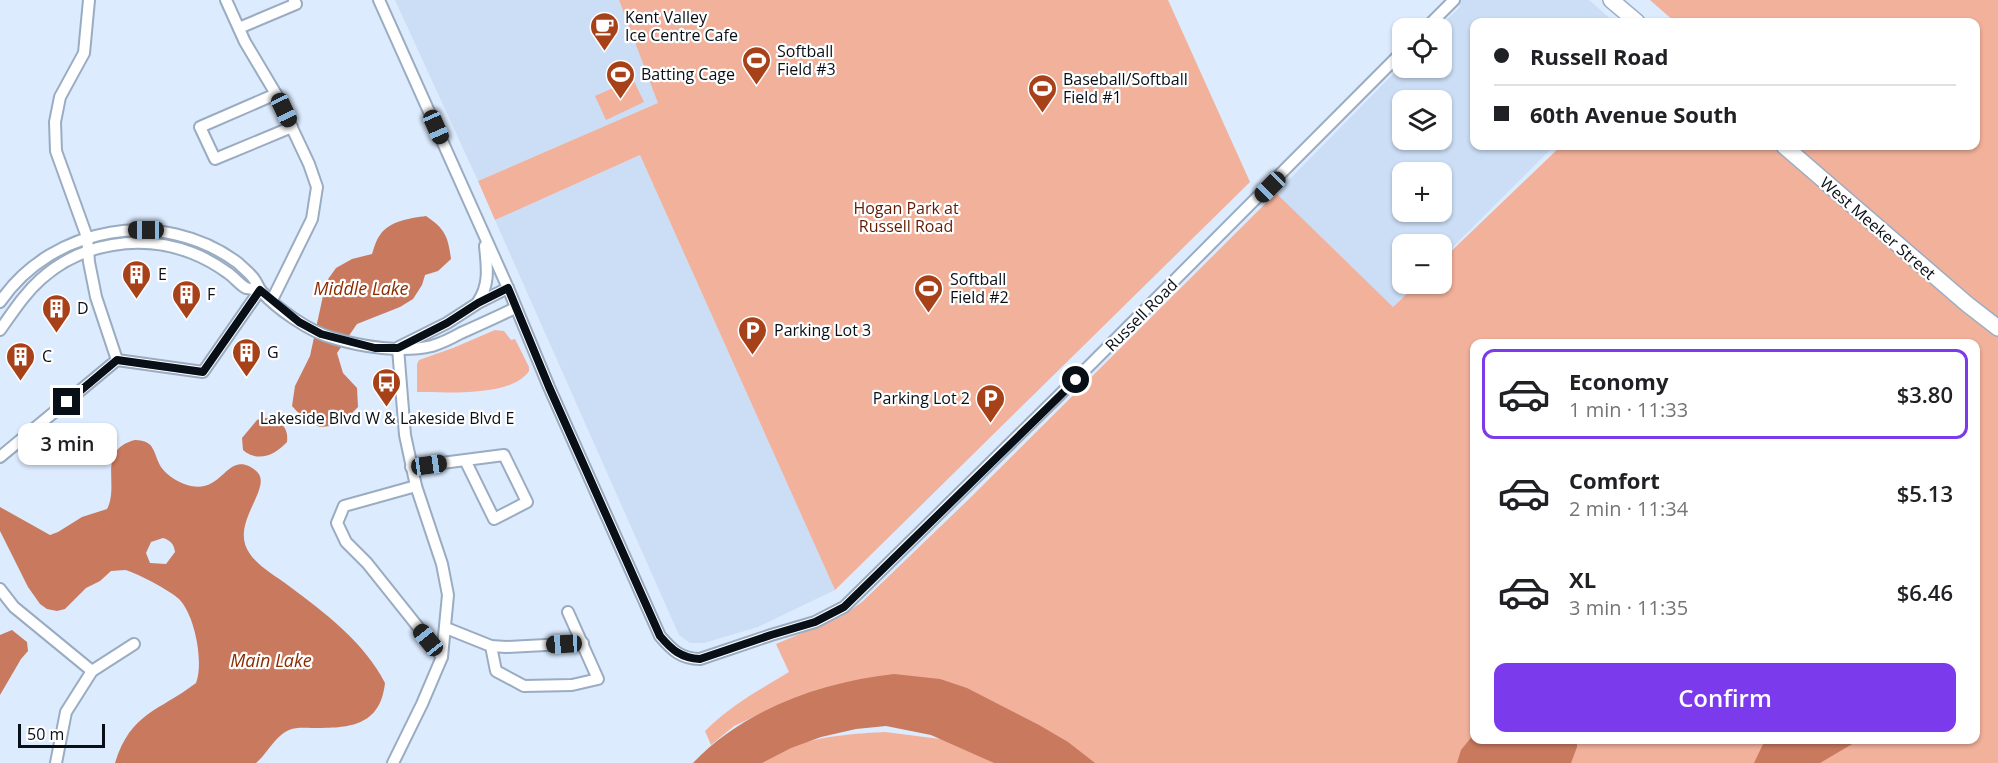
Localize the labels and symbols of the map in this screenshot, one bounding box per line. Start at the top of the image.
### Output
place label: Kent Valley Ice Centre Cafe [625,6,738,46]
cafe icon: Kent Valley Ice Centre Cafe [588,10,620,52]
place label: Softball Field #3 [777,40,836,80]
sports icon: Softball Field #3 [740,44,772,86]
sports icon: Batting Cage [604,58,636,100]
place label: Batting Cage [641,63,735,85]
place label: Baseball/Softball Field #1 [1063,68,1188,108]
sports icon: Baseball/Softball Field #1 [1026,72,1058,114]
car [268,90,300,130]
car [420,107,452,147]
car [1251,168,1289,206]
street label: West Meeker Street [1816,172,1941,285]
park label: Hogan Park at Russell Road [853,197,959,237]
car [128,221,164,239]
building icon: E [121,258,153,300]
place label: E [158,263,167,285]
place label: Softball Field #2 [950,268,1009,308]
sports icon: Softball Field #2 [913,272,945,314]
street label: Russell Road [1100,274,1182,356]
water label: Middle Lake [313,276,409,300]
building icon: F [170,278,202,320]
place label: F [207,283,215,305]
building icon: D [40,292,72,334]
place label: D [77,297,89,319]
parking icon: Parking Lot 3 [737,314,769,356]
place label: Parking Lot 3 [774,319,871,341]
building icon: G [230,336,262,378]
building icon: C [5,340,37,382]
place label: G [267,341,279,363]
place label: C [42,345,52,367]
bus stop icon: Lakeside Blvd W & Lakeside Blvd E [371,366,403,408]
route start [1062,366,1089,393]
parking icon: Parking Lot 2 [975,382,1007,424]
place label: Parking Lot 2 [873,387,970,409]
route end [53,388,80,415]
place label: Lakeside Blvd W & Lakeside Blvd E [260,407,514,429]
callout: 3 min [17,423,116,465]
car [410,454,448,476]
car [410,620,446,660]
car [546,634,582,654]
water label: Main Lake [230,648,312,672]
scale bar [18,721,105,748]

